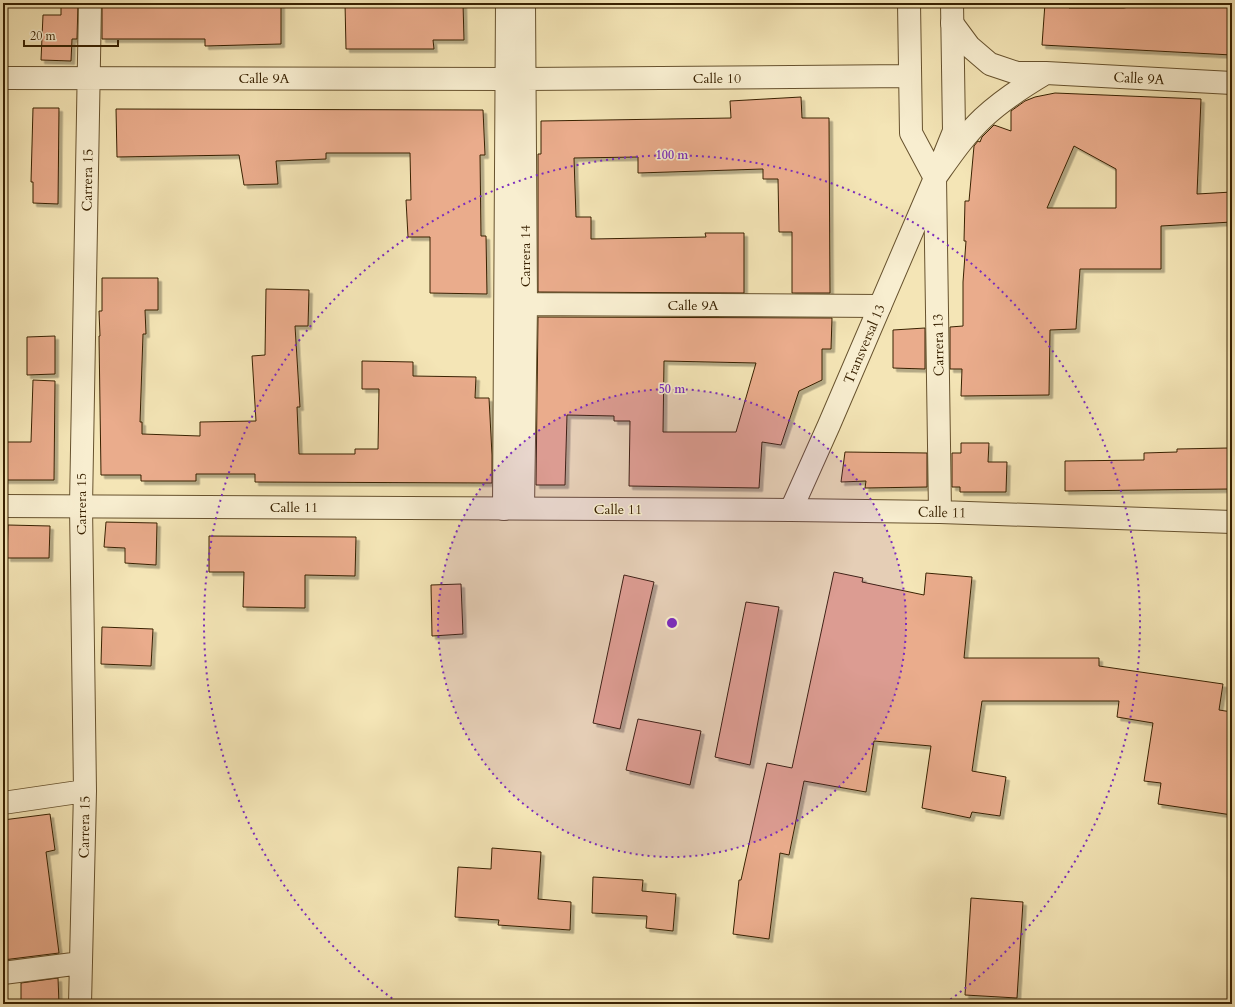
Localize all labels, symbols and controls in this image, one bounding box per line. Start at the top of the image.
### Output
scale bar [24,22,118,48]
text: 20 m [30,28,57,44]
street label: Calle 9A [1113,68,1165,89]
street label: Calle 9A [238,69,290,88]
street label: Calle 10 [693,69,741,88]
text: 100 m [656,147,689,163]
street label: Carrera 15 [77,149,98,211]
street label: Carrera 14 [516,225,535,287]
street label: Calle 9A [667,296,719,315]
street label: Transversal 13 [839,301,890,387]
street label: Carrera 13 [928,314,949,376]
text: 50 m [659,381,686,397]
street label: Carrera 15 [72,473,91,535]
street label: Calle 11 [270,498,318,517]
street label: Calle 11 [594,500,642,519]
street label: Calle 11 [918,503,966,522]
centre of rings [665,616,679,630]
street label: Carrera 15 [74,796,95,858]

